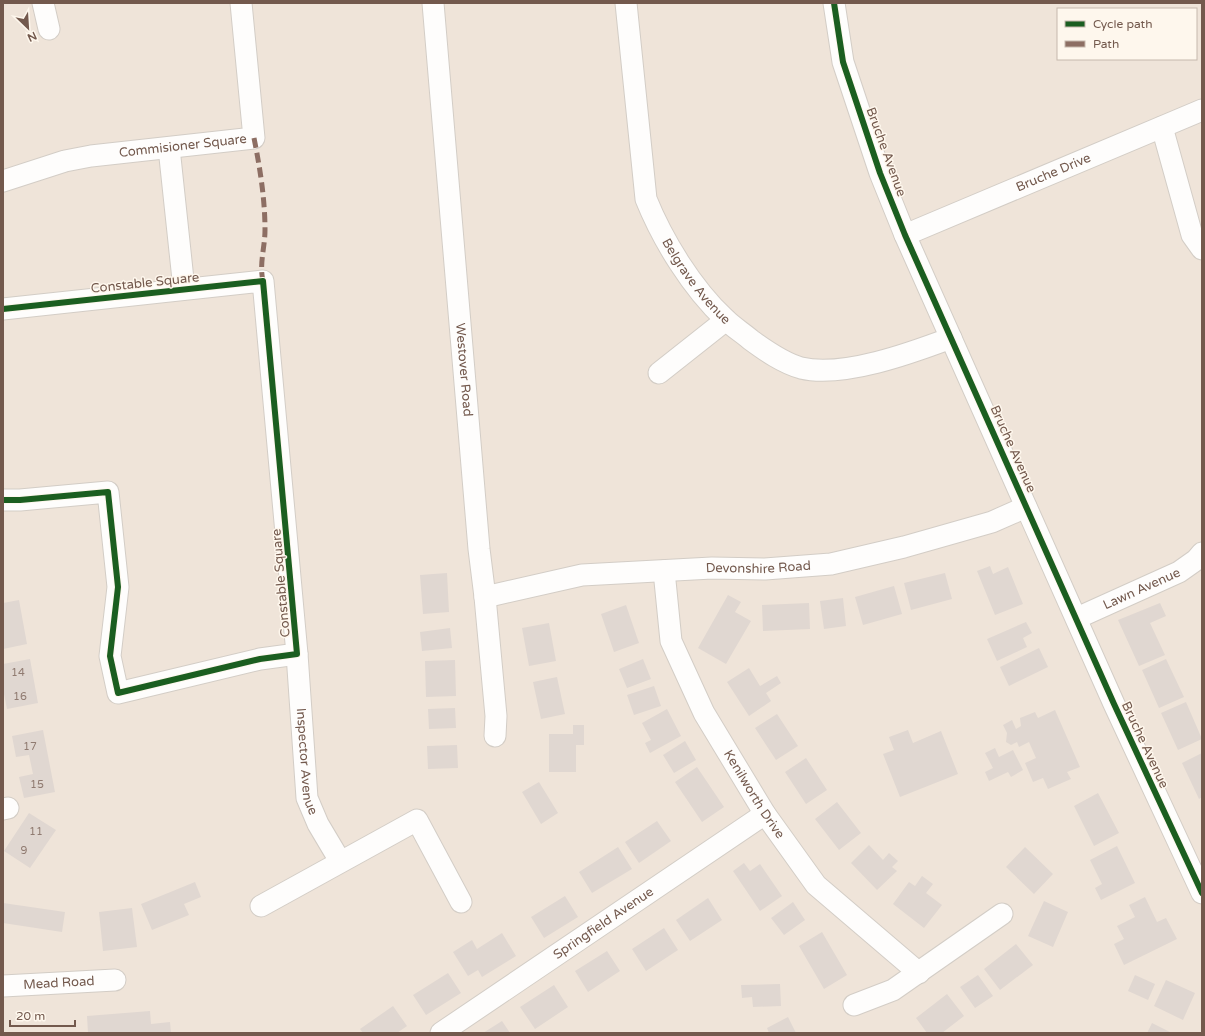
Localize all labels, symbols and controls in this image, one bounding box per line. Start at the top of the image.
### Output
north arrow [8,8,48,48]
legend [1057,8,1197,60]
text: Cycle path [1093,17,1152,31]
text: N [25,29,39,44]
text: Path [1093,37,1119,51]
street label: Bruche Avenue [862,105,910,199]
street label: Commisioner Square [118,131,248,161]
street label: Bruche Drive [1014,150,1093,195]
street label: Belgrave Avenue [658,236,734,328]
street label: Constable Square [90,269,200,297]
street label: Westover Road [452,322,476,417]
street label: Bruche Avenue [987,403,1039,495]
street label: Constable Square [268,528,294,638]
street label: Devonshire Road [705,558,811,577]
street label: Lawn Avenue [1101,564,1183,613]
house number: 14 [11,666,25,679]
house number: 16 [13,690,27,703]
street label: Bruche Avenue [1118,699,1172,791]
street label: Inspector Avenue [293,707,321,817]
house number: 17 [23,740,37,753]
street label: Kenilworth Drive [720,747,788,842]
house number: 15 [30,778,44,791]
house number: 11 [29,825,43,838]
house number: 9 [21,844,28,857]
street label: Springfield Avenue [550,884,657,963]
street label: Mead Road [23,973,95,993]
scale bar [10,1002,75,1028]
text: 20 m [16,1009,45,1023]

